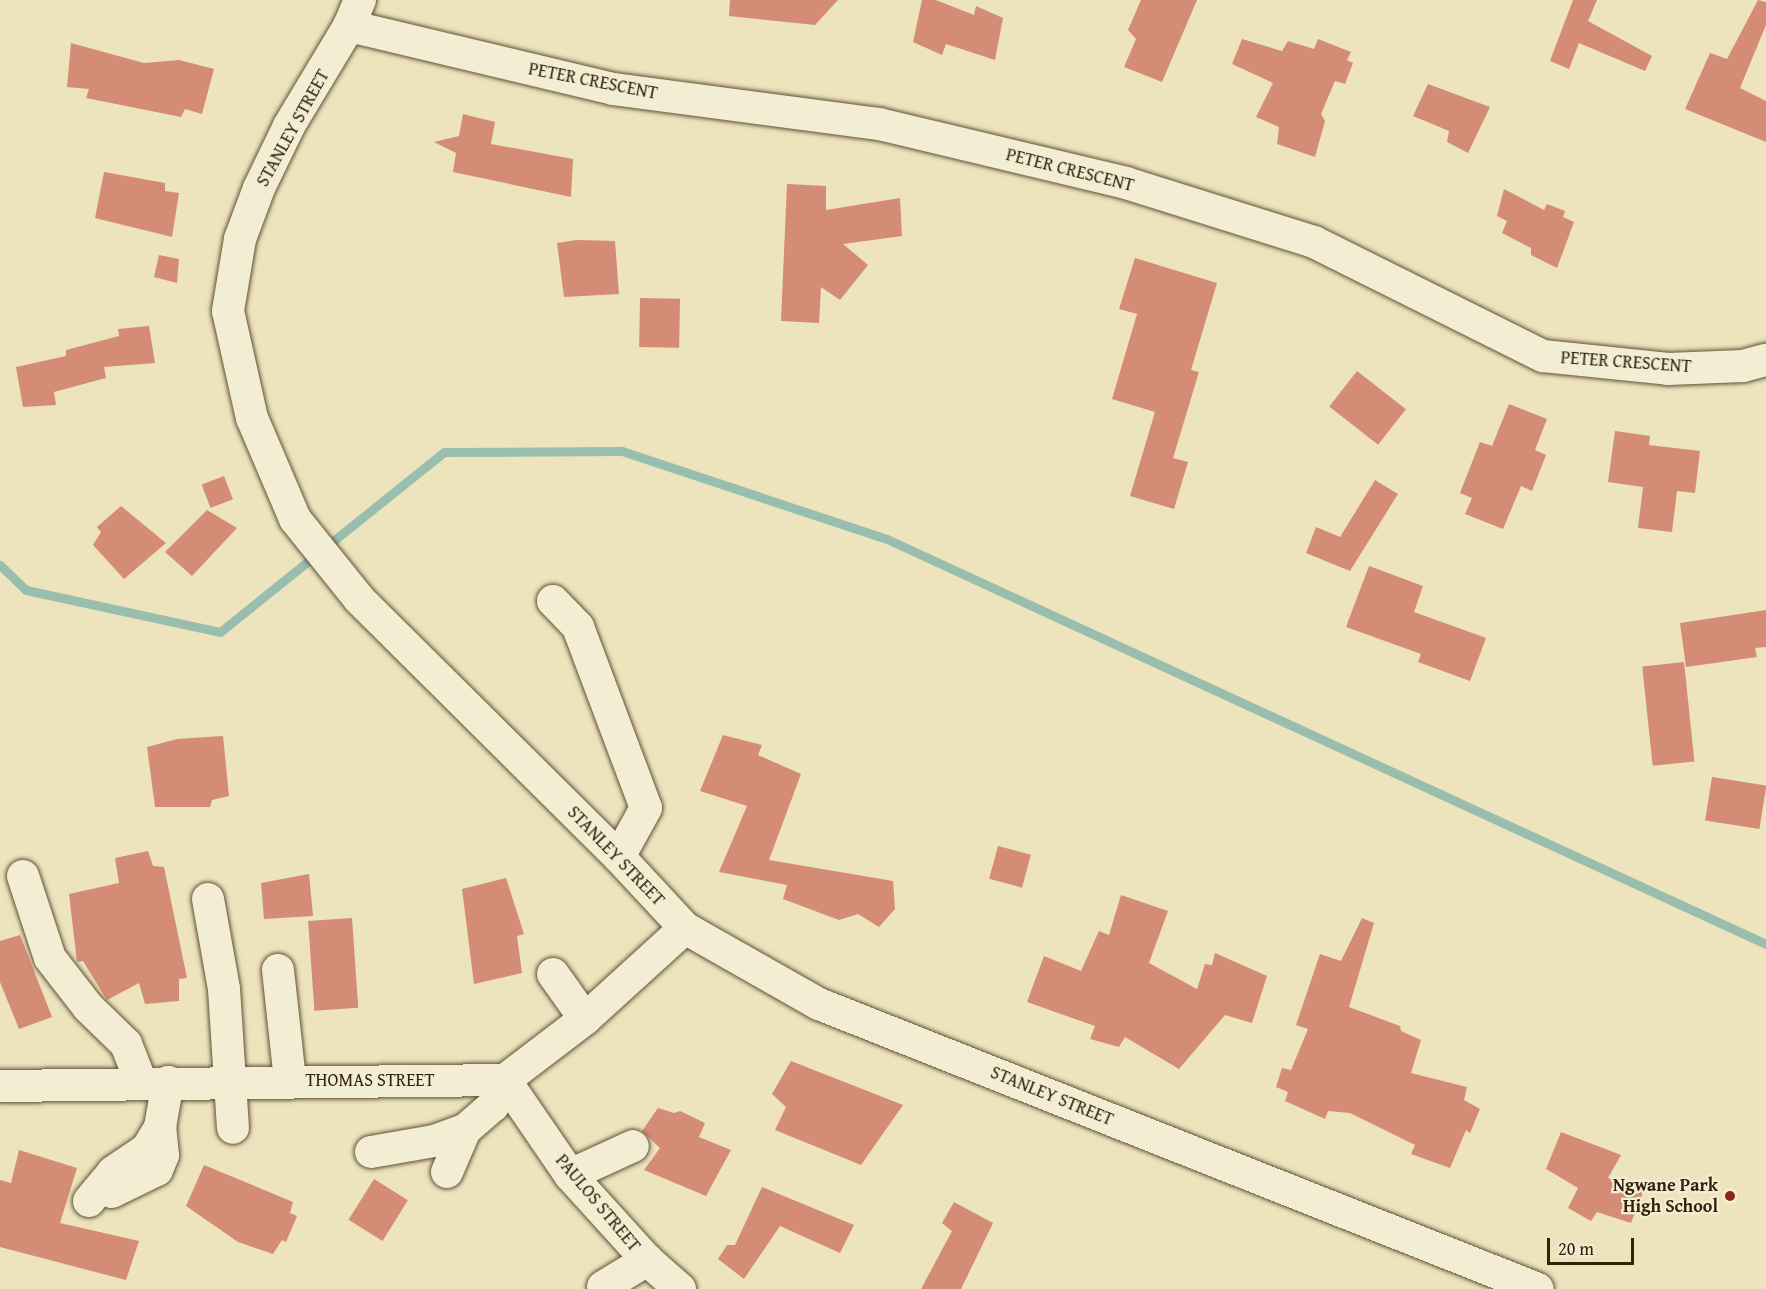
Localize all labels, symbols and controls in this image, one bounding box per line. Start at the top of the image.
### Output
street label: PETER CRESCENT [527,58,659,104]
street label: STANLEY STREET [252,66,334,190]
street label: PETER CRESCENT [1004,144,1136,196]
street label: PETER CRESCENT [1560,347,1692,377]
street label: STANLEY STREET [563,801,669,911]
street label: STANLEY STREET [987,1062,1117,1130]
street label: THOMAS STREET [306,1069,434,1091]
street label: PAULOS STREET [551,1150,645,1256]
place label: Ngwane Park High School [1613,1175,1718,1218]
marker: Ngwane Park High School [1723,1189,1737,1203]
scale bar [1550,1226,1637,1264]
text: 20 m [1558,1235,1594,1262]

